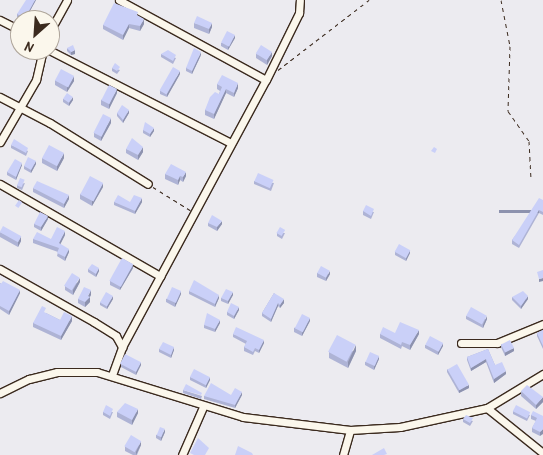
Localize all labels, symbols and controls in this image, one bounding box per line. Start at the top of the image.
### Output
north arrow [10,10,60,60]
text: N [21,38,36,58]

